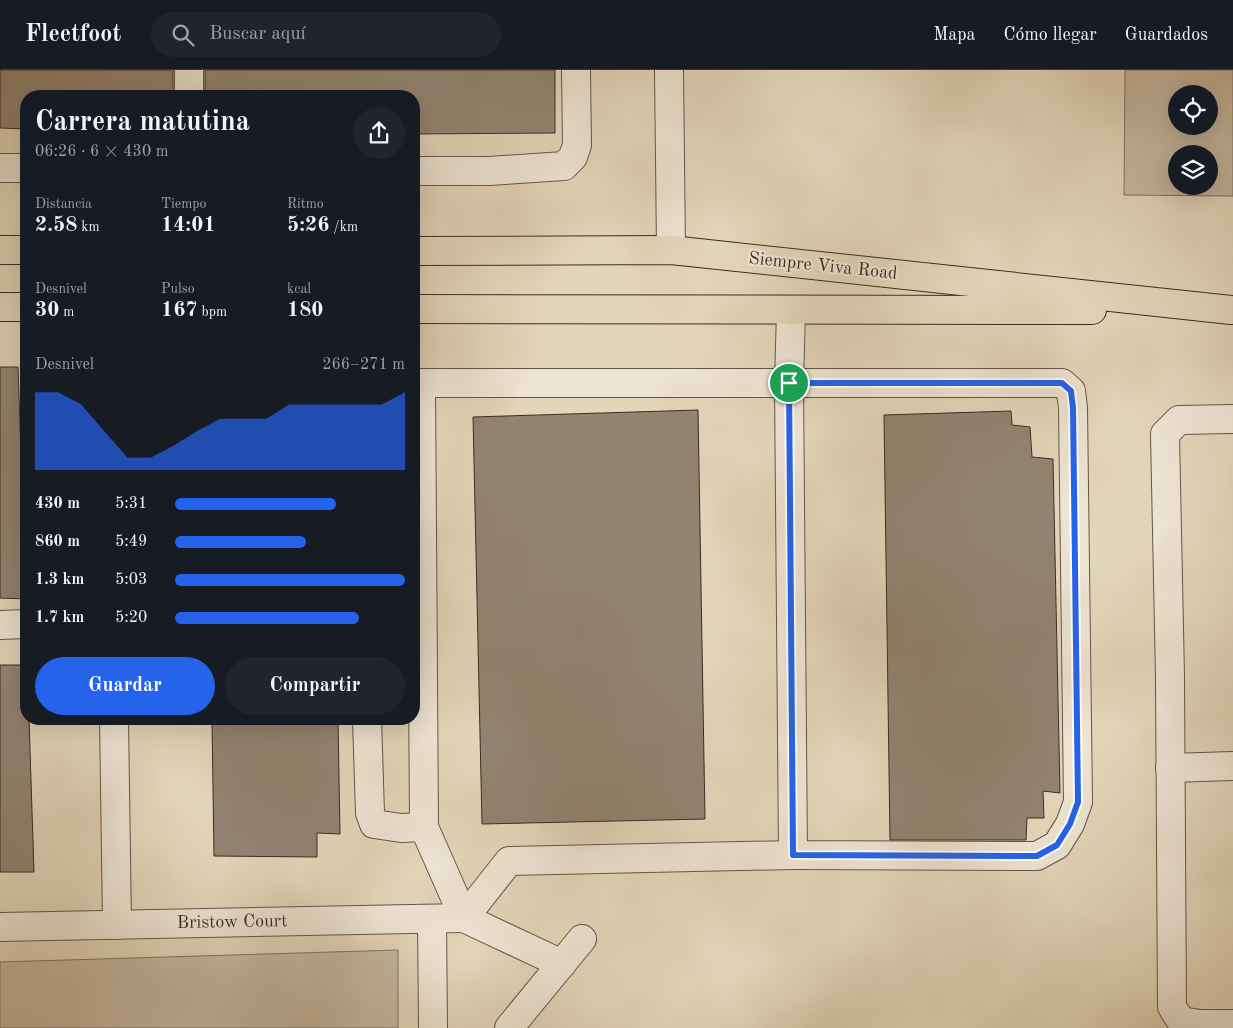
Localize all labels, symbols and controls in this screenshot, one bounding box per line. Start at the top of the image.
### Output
search box [151,12,501,57]
icon: search [169,21,197,49]
text: Fleetfoot [25,23,121,47]
text: Buscar aquí [209,25,306,44]
text: Mapa [933,26,975,44]
text: Cómo llegar [1003,26,1097,44]
text: Guardados [1125,26,1208,44]
map controls [1168,85,1218,195]
button: locate [1168,85,1218,135]
button: share [353,107,405,159]
text: Carrera matutina [35,109,250,137]
text: 06:26 · 6 × 430 m [35,144,168,160]
button: layers [1168,145,1218,195]
text: Distancia [35,197,92,211]
text: Tiempo [161,197,207,211]
text: Ritmo [287,197,324,211]
text: 2.58 [35,215,77,236]
text: 14:01 [161,215,216,236]
text: 5:26 [287,215,329,236]
text: km [77,220,100,234]
text: /km [329,220,358,234]
street label: Siempre Viva Road [748,249,898,283]
text: Desnivel [35,282,87,296]
text: Pulso [161,282,195,296]
text: kcal [287,282,311,296]
text: 30 [35,300,59,321]
text: 167 [161,300,198,321]
text: 180 [287,300,324,321]
text: m [59,305,74,319]
text: bpm [198,305,227,319]
text: Desnivel [35,357,94,373]
text: 266–271 m [322,357,405,373]
pin [768,362,810,404]
icon: arrive [775,369,803,397]
text: 430 m [35,496,80,512]
text: 5:31 [115,496,147,512]
text: 860 m [35,534,80,550]
text: 5:49 [115,534,147,550]
text: 1.3 km [35,572,84,588]
text: 5:03 [115,572,147,588]
text: 1.7 km [35,610,84,626]
text: 5:20 [115,610,147,626]
button: Guardar [35,657,215,715]
button: Compartir [225,657,405,715]
street label: Bristow Court [176,912,288,932]

